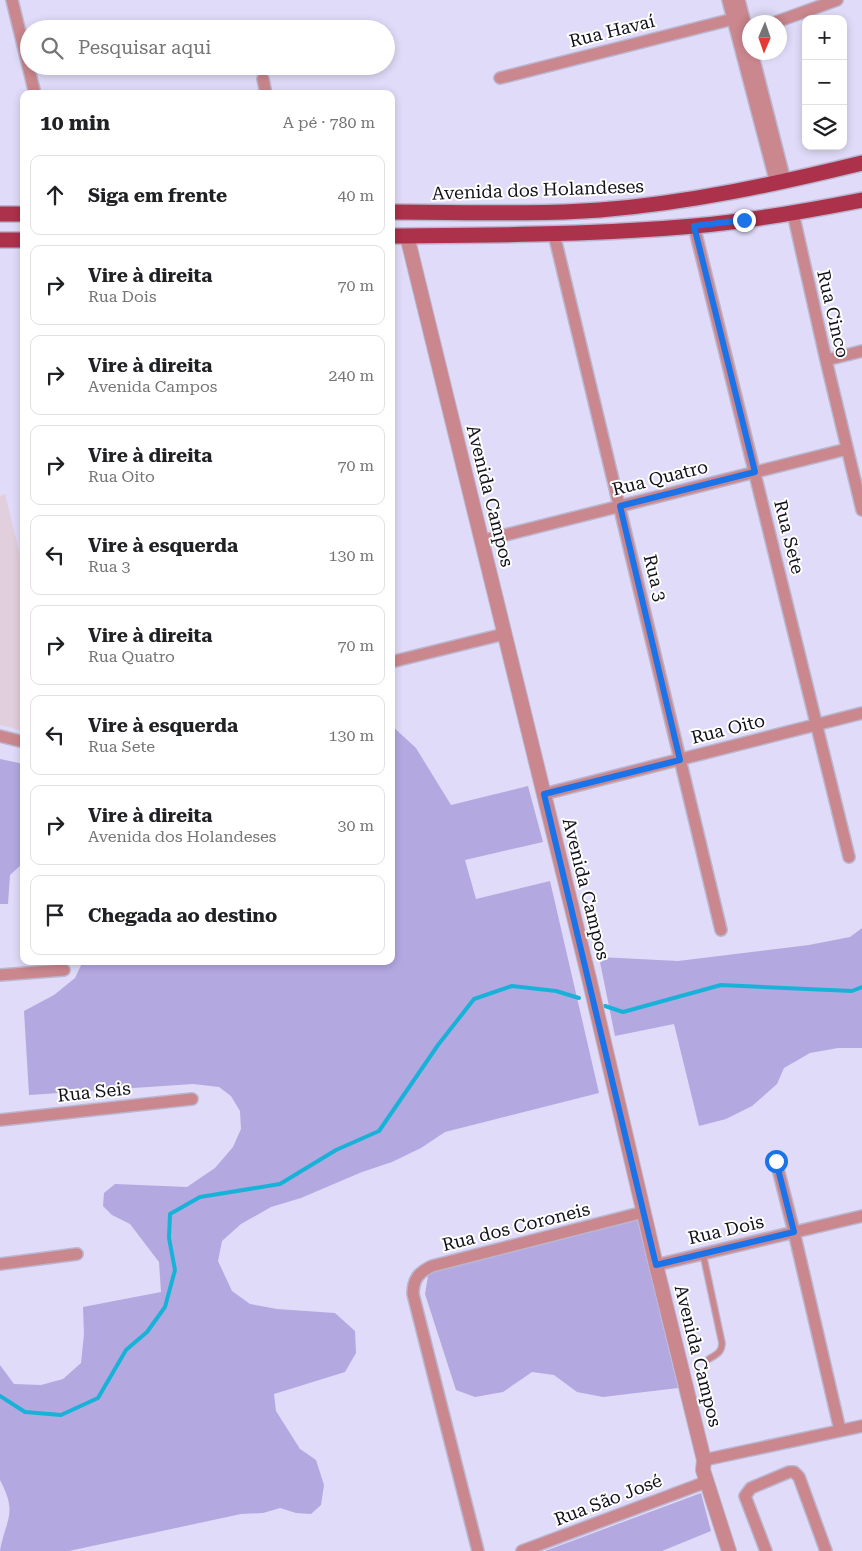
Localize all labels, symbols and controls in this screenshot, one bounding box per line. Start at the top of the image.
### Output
street label: Rua Havaí [567,10,657,51]
north arrow [742,15,787,60]
map controls [802,15,847,150]
button: + [802,15,847,60]
search box [20,20,395,75]
icon: search [38,34,66,62]
text: Pesquisar aqui [78,36,211,59]
button: − [802,60,847,105]
button: layers [802,105,847,150]
text: 10 min [40,111,110,135]
text: A pé · 780 m [283,113,375,132]
street label: Avenida dos Holandeses [432,175,644,204]
icon: ahead [41,181,69,209]
text: Siga em frente [88,184,227,207]
text: 40 m [337,186,374,205]
route end [733,209,756,232]
text: Vire à direita [88,264,212,287]
street label: Rua Cinco [813,268,854,360]
icon: right [41,271,69,299]
text: 70 m [337,276,374,295]
text: Rua Dois [88,287,157,306]
text: Vire à direita [88,354,212,377]
icon: right [41,361,69,389]
text: 240 m [328,366,374,385]
text: Avenida Campos [88,377,217,396]
street label: Avenida Campos [463,423,518,569]
text: Vire à direita [88,444,212,467]
icon: right [41,451,69,479]
street label: Rua Quatro [610,455,710,500]
text: 70 m [337,456,374,475]
text: Rua Oito [88,467,155,486]
street label: Rua Sete [770,498,809,576]
text: Vire à esquerda [88,534,238,557]
icon: left [41,541,69,569]
text: 130 m [328,546,374,565]
street label: Rua 3 [640,552,671,604]
text: Rua 3 [88,557,130,576]
text: Vire à direita [88,624,212,647]
icon: right [41,631,69,659]
text: 70 m [337,636,374,655]
text: Rua Quatro [88,647,175,666]
street label: Rua Oito [689,709,767,748]
text: Vire à esquerda [88,714,238,737]
icon: left [41,721,69,749]
text: 130 m [328,726,374,745]
text: Rua Sete [88,737,155,756]
text: Vire à direita [88,804,212,827]
icon: right [41,811,69,839]
text: 30 m [337,816,374,835]
street label: Avenida Campos [559,816,614,962]
text: Avenida dos Holandeses [88,827,276,846]
icon: arrive [41,901,69,929]
text: Chegada ao destino [88,904,277,927]
street label: Rua Seis [56,1077,132,1106]
route start [765,1150,788,1173]
street label: Rua dos Coroneis [440,1198,592,1255]
street label: Rua Dois [686,1211,766,1248]
street label: Avenida Campos [671,1283,726,1429]
street label: Rua São José [551,1469,665,1530]

